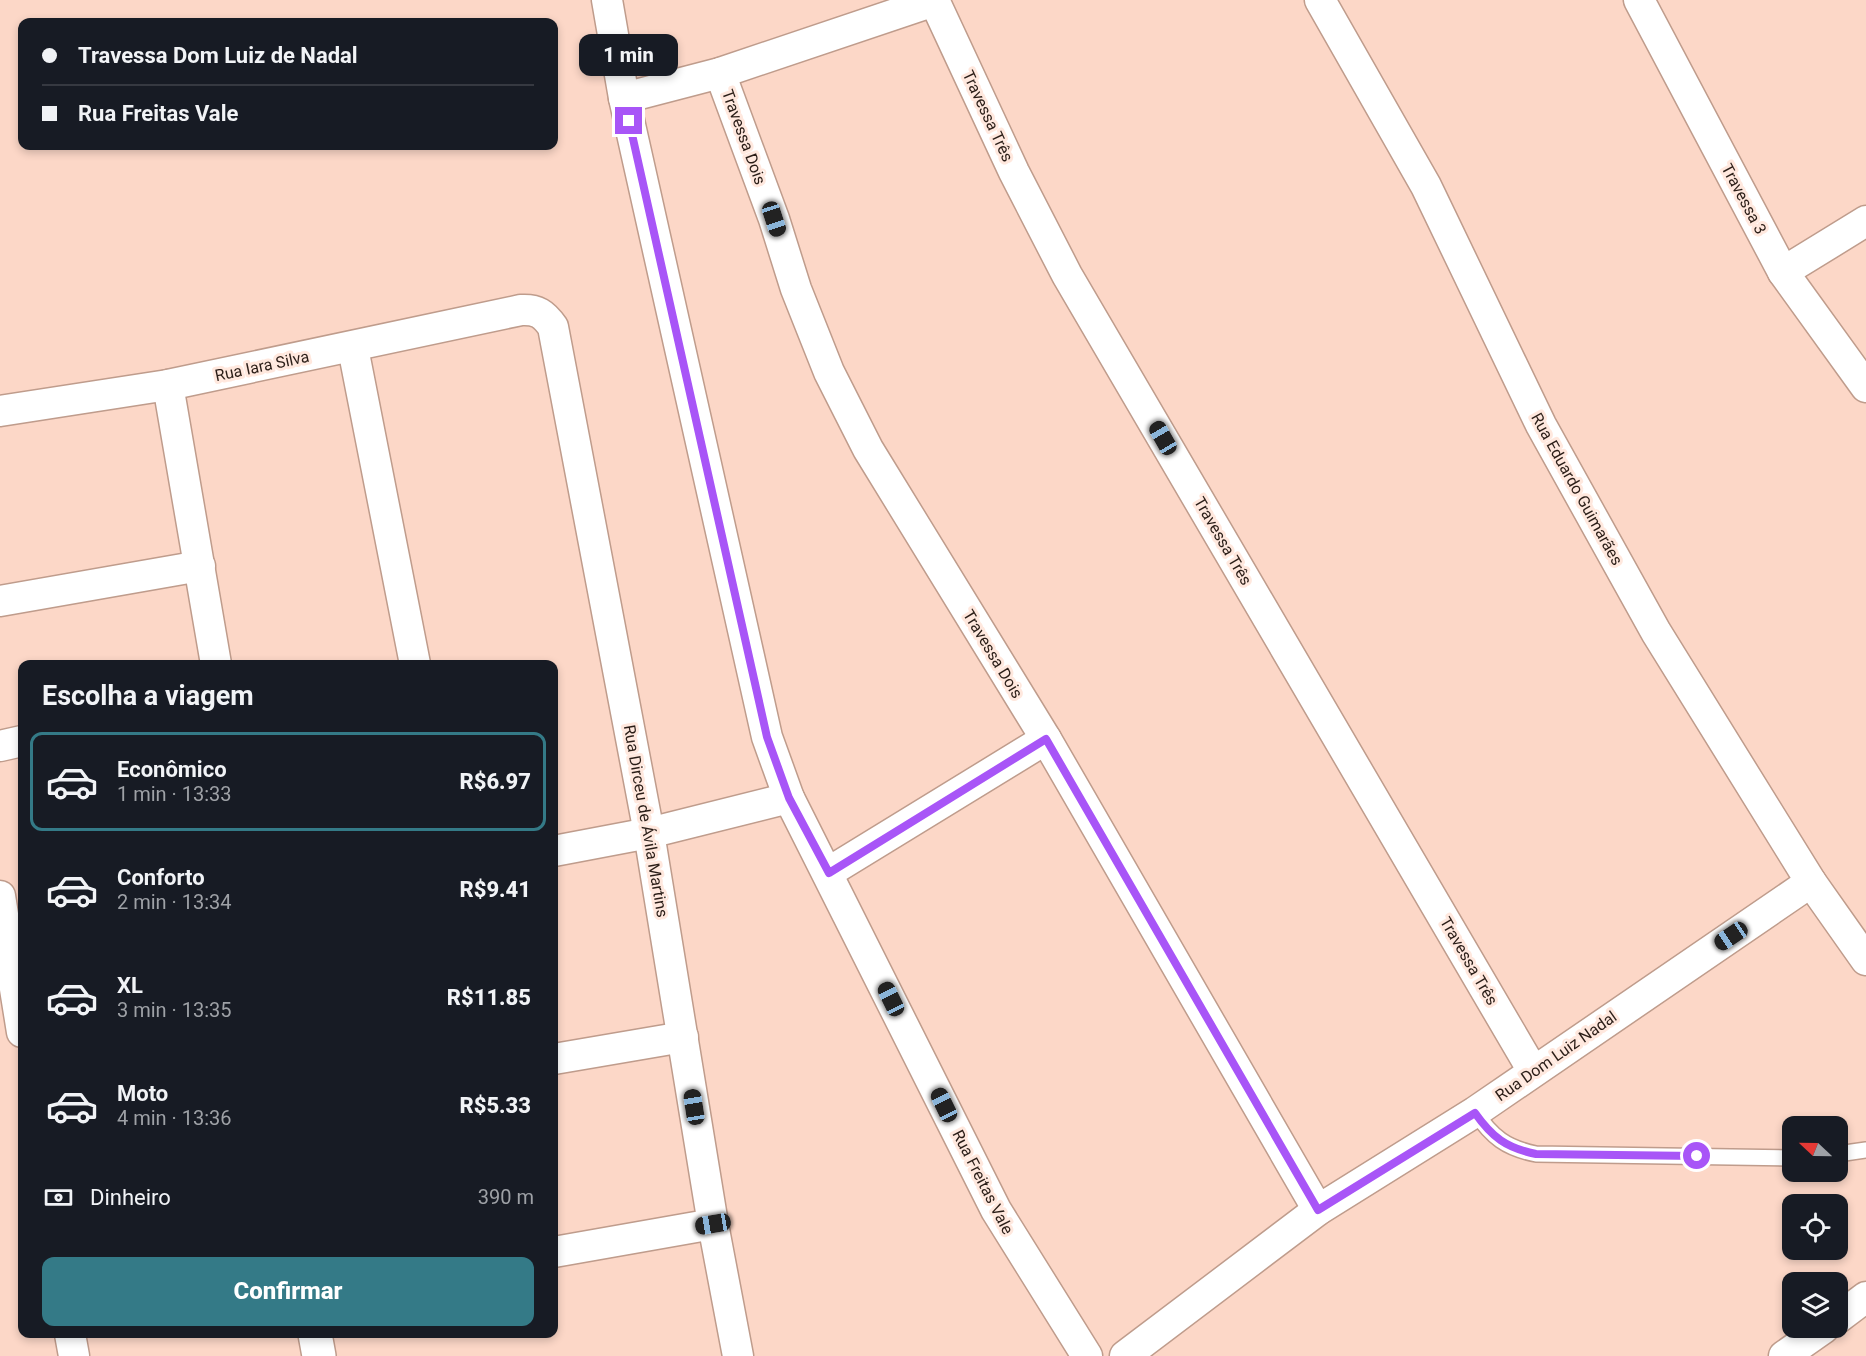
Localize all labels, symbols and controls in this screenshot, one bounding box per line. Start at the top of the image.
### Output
callout: 1 min [580,34,678,76]
text: Travessa Dom Luiz de Nadal [78,43,358,68]
text: 1 min [603,43,654,67]
street label: Travessa Três [959,67,1017,165]
street label: Travessa Dois [718,87,770,187]
text: Rua Freitas Vale [78,101,238,126]
route end [615,107,642,134]
street label: Travessa 3 [1718,161,1770,237]
car [760,199,788,239]
street label: Rua Iara Silva [213,347,311,385]
street label: Rua Eduardo Guimarães [1527,410,1627,568]
car [1146,418,1180,458]
street label: Travessa Três [1190,494,1256,588]
street label: Travessa Dois [959,606,1027,702]
text: Escolha a viagem [42,680,254,712]
street label: Rua Dirceu de Ávila Martins [620,723,672,919]
icon: car [45,755,99,809]
text: Econômico [117,757,227,782]
text: R$6.97 [460,769,531,794]
text: 1 min · 13:33 [117,782,232,806]
icon: car [45,863,99,917]
text: Conforto [117,865,205,890]
text: R$9.41 [460,877,531,902]
text: 2 min · 13:34 [117,890,232,914]
street label: Travessa Três [1436,914,1502,1008]
car [1711,918,1751,954]
icon: car [45,971,99,1025]
text: XL [117,973,143,998]
car [875,979,907,1019]
text: R$11.85 [447,985,531,1010]
text: 3 min · 13:35 [117,998,232,1022]
street label: Rua Dom Luiz Nadal [1492,1007,1620,1105]
icon: car [45,1079,99,1133]
text: Moto [117,1081,168,1106]
car [928,1085,960,1125]
car [682,1088,706,1126]
text: R$5.33 [460,1093,531,1118]
text: 4 min · 13:36 [117,1106,232,1130]
north arrow [1782,1116,1848,1182]
map controls [1782,1116,1848,1338]
street label: Rua Freitas Vale [948,1127,1018,1237]
route start [1683,1142,1710,1169]
icon: cash [42,1181,75,1214]
text: Dinheiro [90,1185,171,1210]
text: 390 m [478,1185,534,1209]
button: locate [1782,1194,1848,1260]
car [694,1212,732,1236]
button: Confirmar [42,1257,534,1326]
button: layers [1782,1272,1848,1338]

